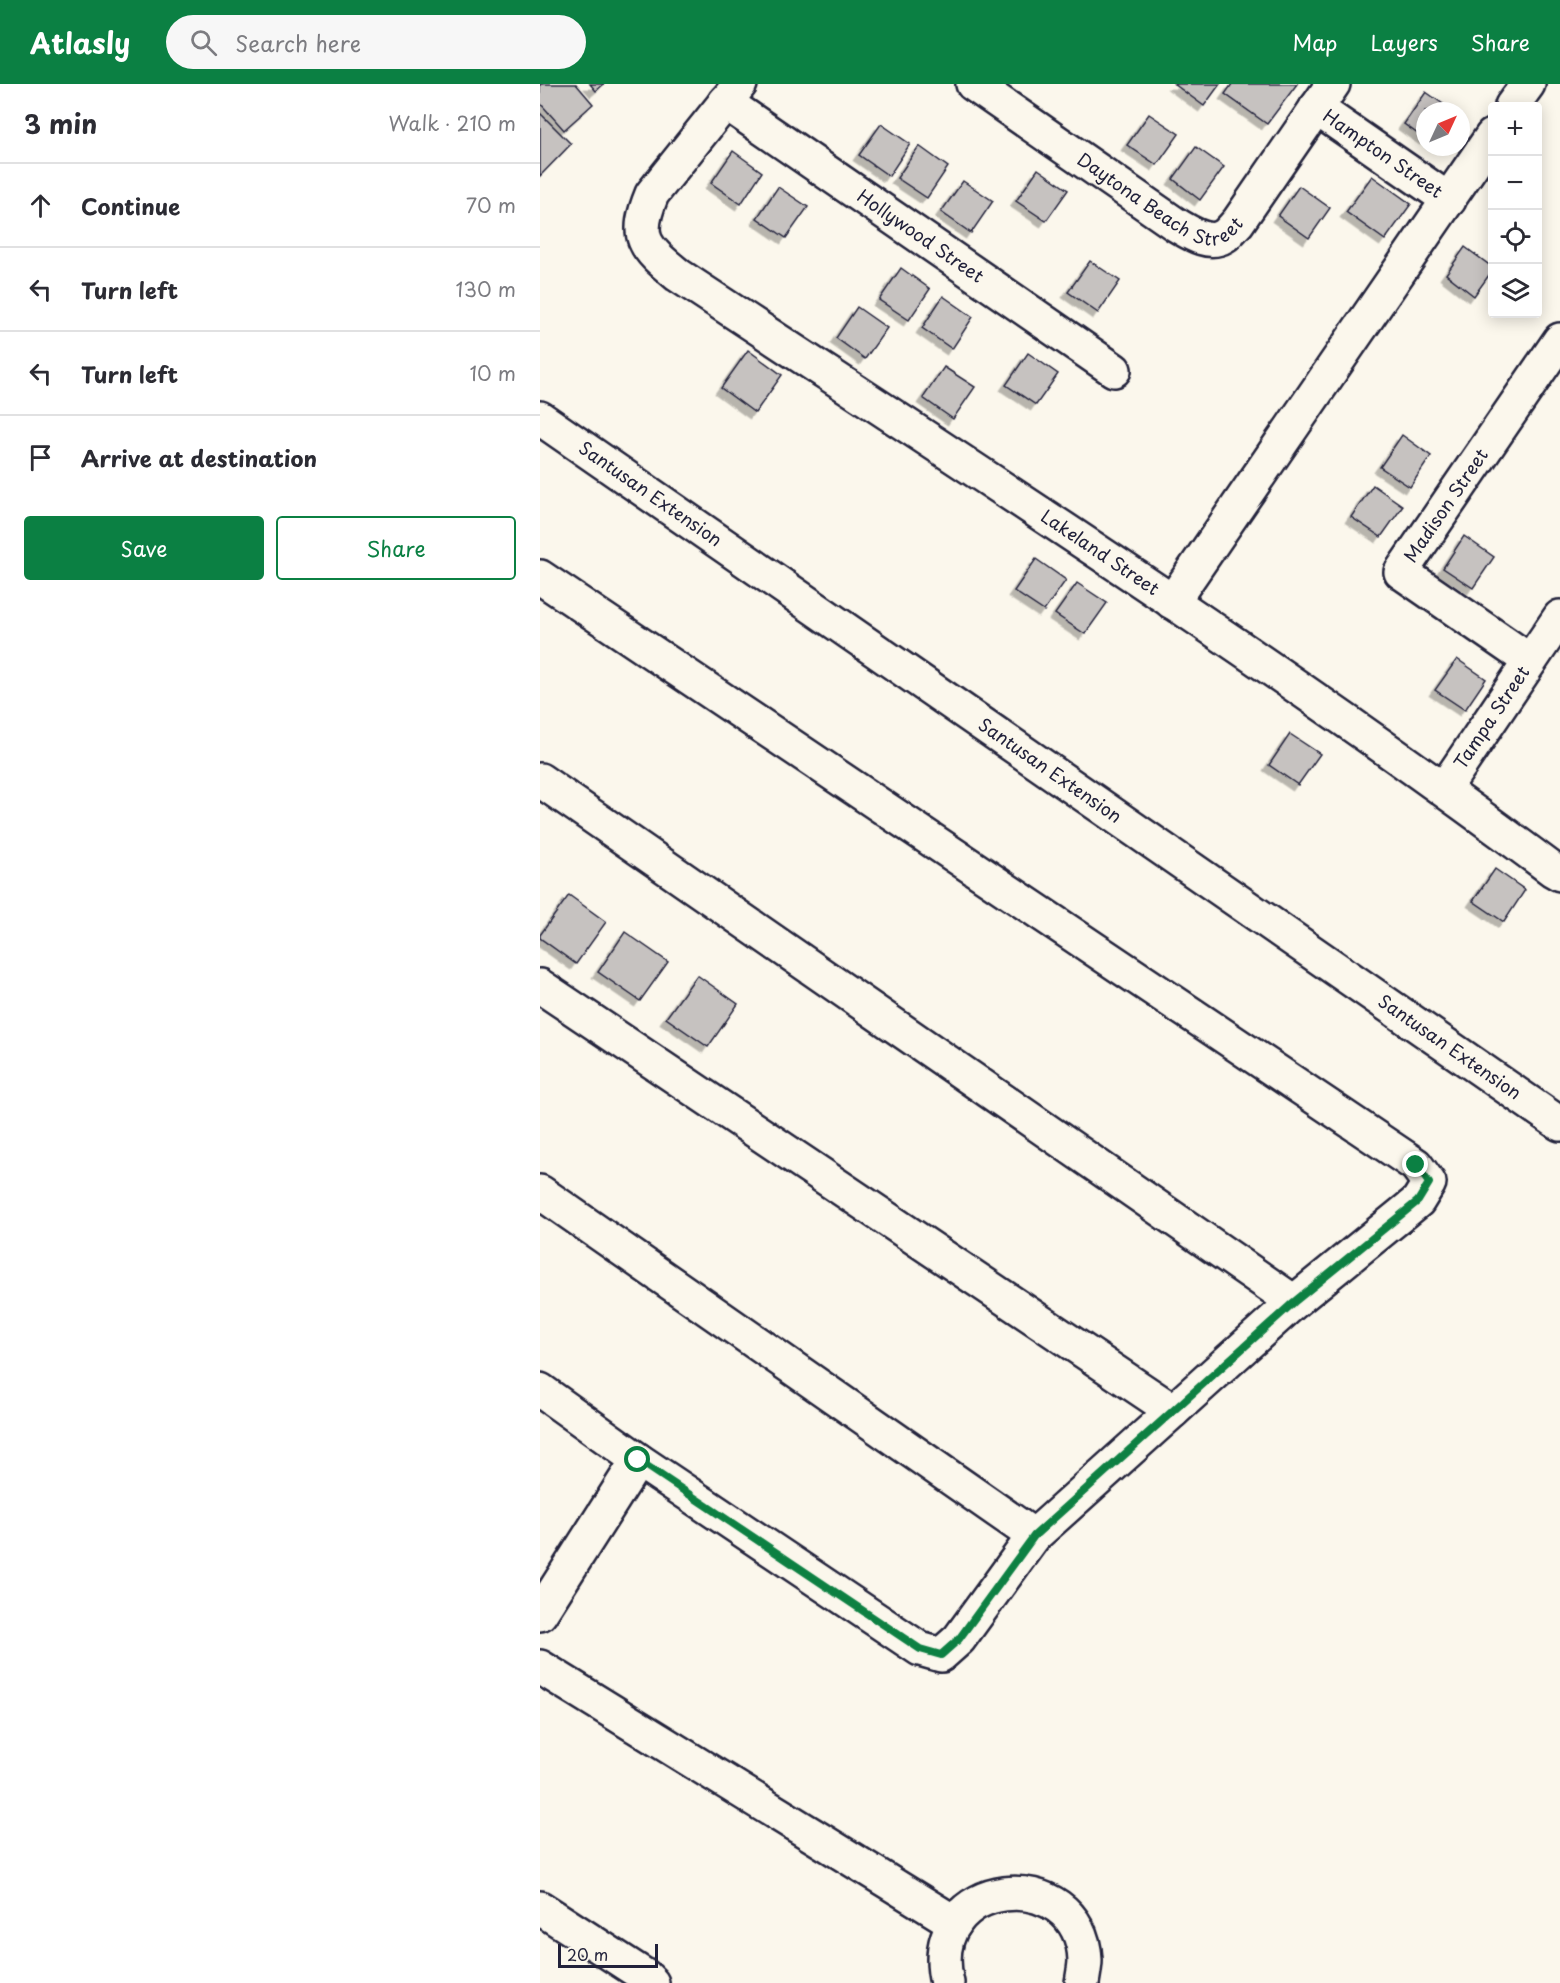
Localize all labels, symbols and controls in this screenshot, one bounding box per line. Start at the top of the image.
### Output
search box [166,15,586,69]
text: Atlasly [30,21,130,64]
icon: search [187,26,220,59]
text: Search here [235,26,361,59]
text: Map [1293,26,1337,58]
text: Layers [1370,26,1438,58]
text: Share [1471,26,1530,58]
street label: Hampton Street [1318,102,1449,204]
north arrow [1416,102,1470,156]
map controls [1488,102,1542,318]
button: + [1488,102,1542,156]
text: 3 min [24,104,97,143]
text: Walk · 210 m [389,108,516,138]
street label: Daytona Beach Street [1072,145,1248,252]
button: − [1488,156,1542,210]
street label: Hollywood Street [852,182,990,289]
icon: ahead [24,189,57,222]
text: Continue [81,189,180,222]
text: 70 m [466,190,516,220]
button: locate [1488,210,1542,264]
button: layers [1488,264,1542,318]
icon: left [24,273,57,306]
text: Turn left [81,273,178,306]
text: 130 m [456,274,516,304]
icon: left [24,357,57,390]
text: Turn left [81,357,178,390]
text: 10 m [469,358,516,388]
street label: Santusan Extension [574,434,728,552]
icon: arrive [24,441,57,474]
text: Arrive at destination [81,441,317,474]
street label: Madison Street [1396,443,1494,567]
street label: Lakeland Street [1036,502,1165,601]
button: Save [24,516,264,580]
button: Share [276,516,516,580]
street label: Tampa Street [1446,660,1535,774]
street label: Santusan Extension [973,710,1128,829]
street label: Santusan Extension [1373,987,1527,1105]
route end [1402,1151,1428,1177]
route start [624,1446,650,1472]
scale bar [558,1941,658,1968]
text: 20 m [567,1942,608,1966]

